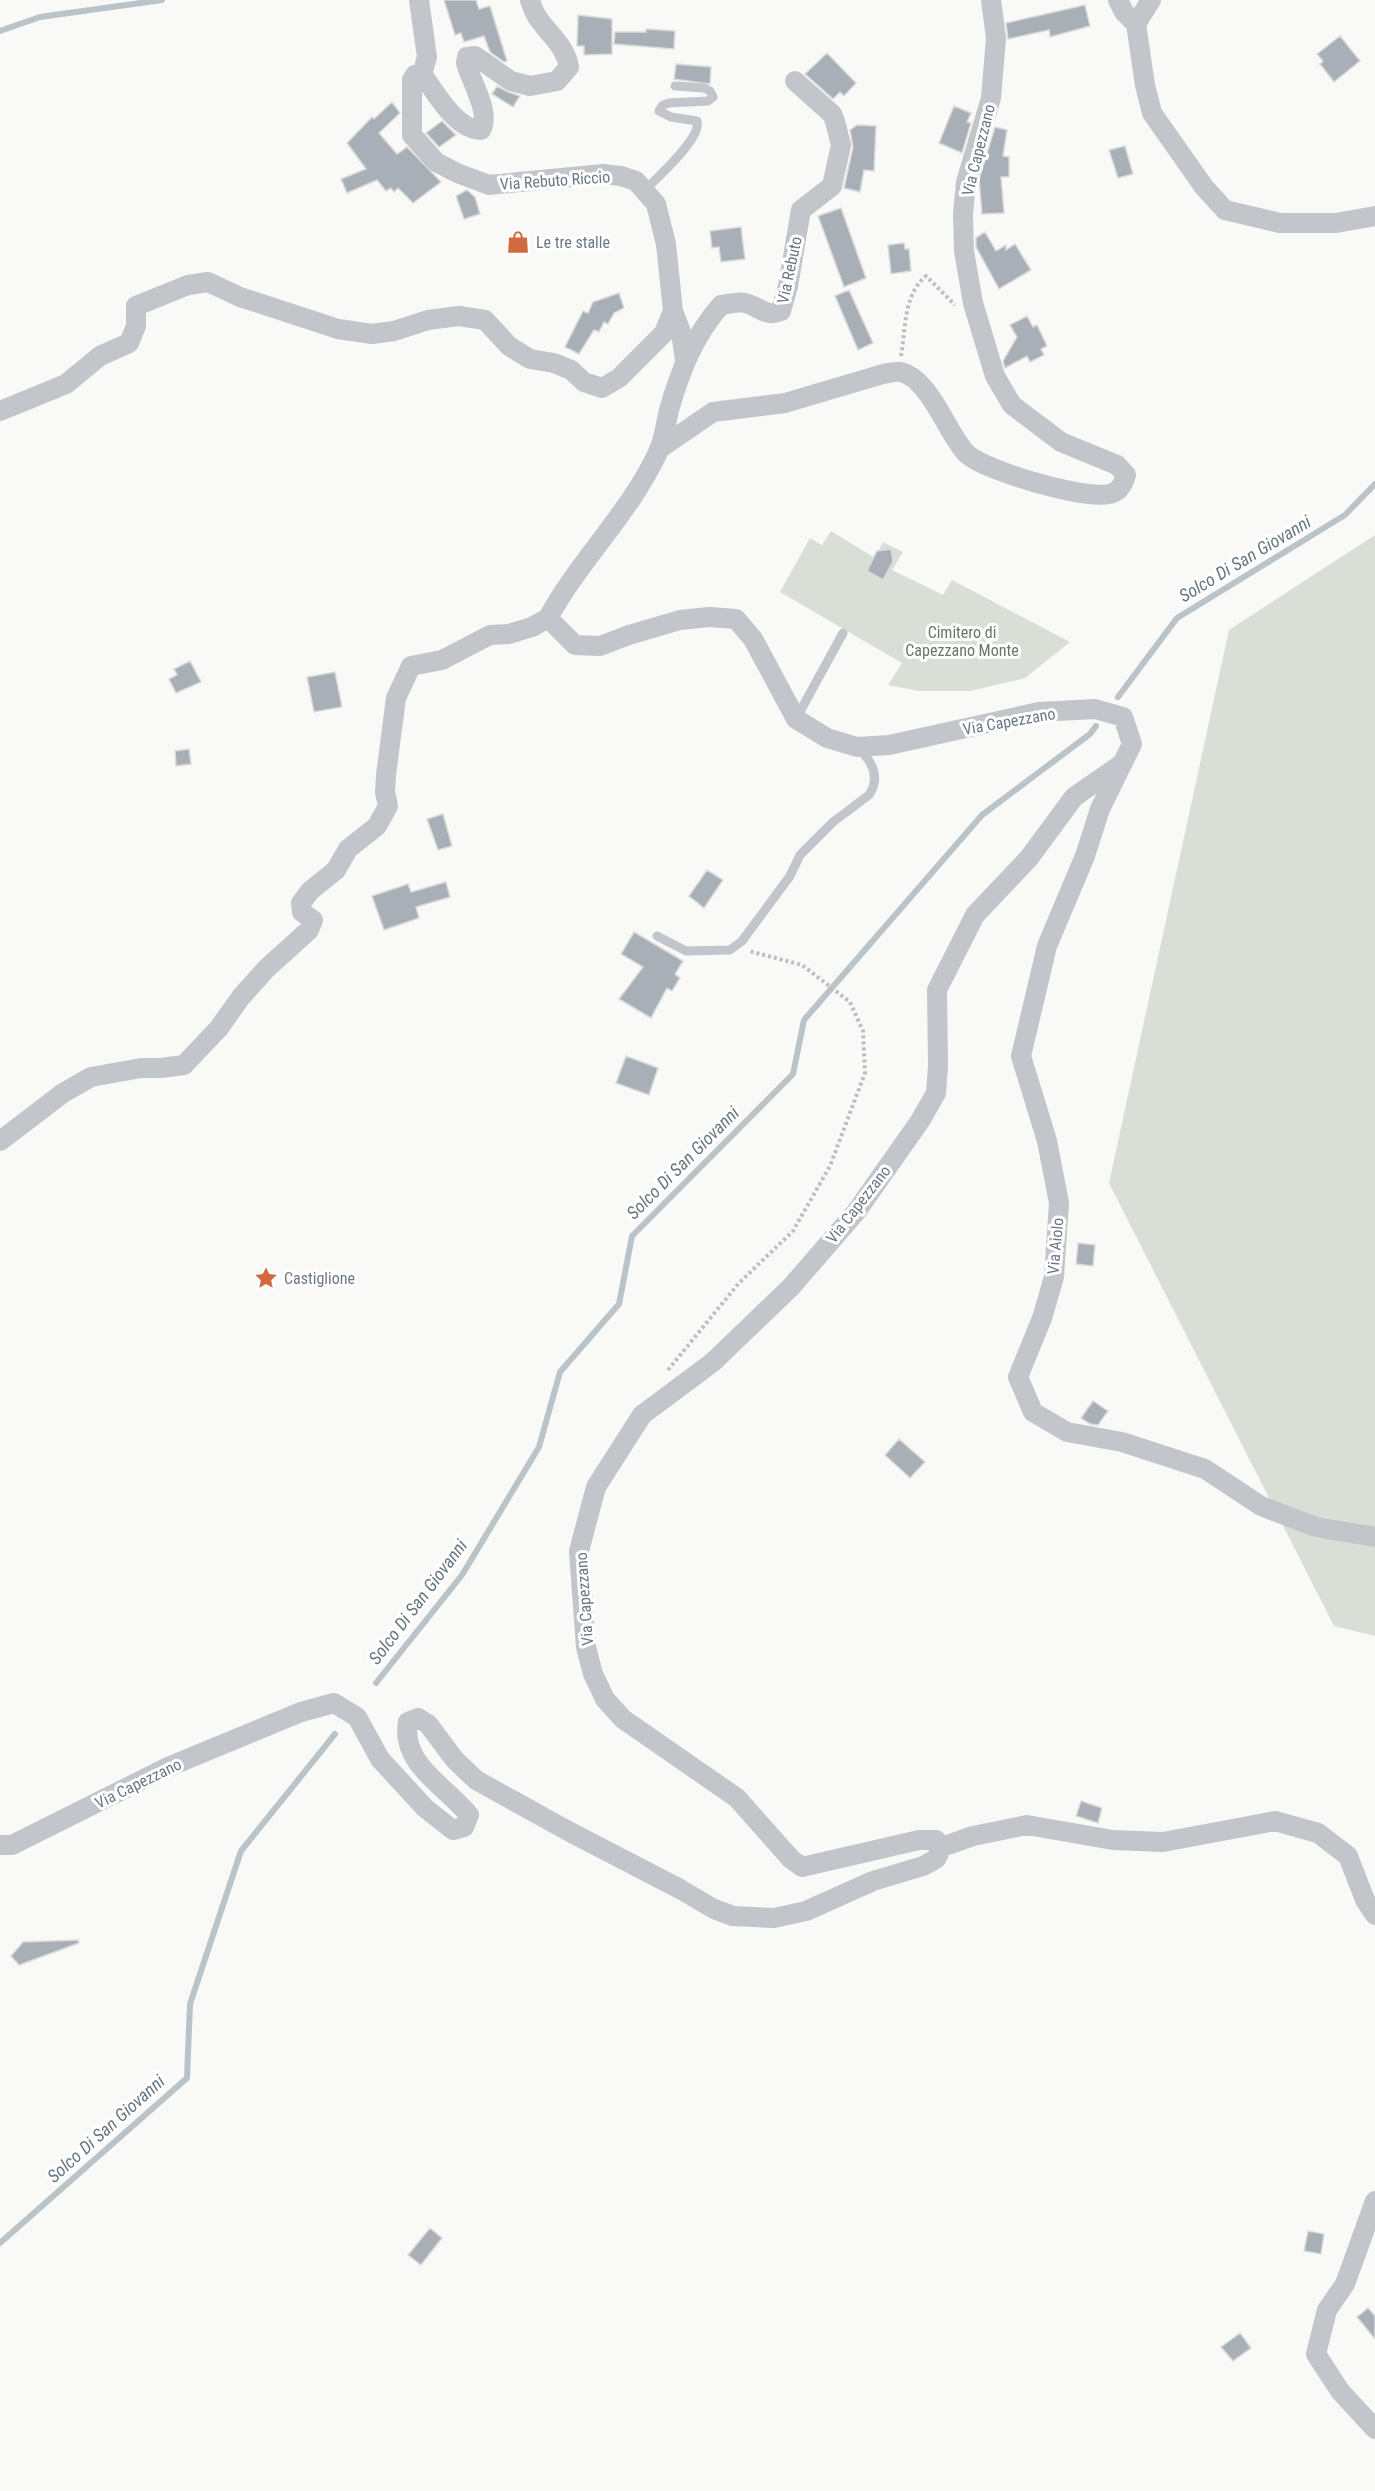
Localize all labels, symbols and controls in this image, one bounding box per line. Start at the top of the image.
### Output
street label: Via Capezzano [958,102,999,198]
street label: Via Rebuto Riccio [499,167,611,194]
shop icon: Le tre stalle [505,229,531,255]
place label: Le tre stalle [536,233,610,252]
street label: Via Rebuto [773,235,806,305]
water label: Solco Di San Giovanni [1175,510,1315,606]
park label: Cimitero di Capezzano Monte [905,623,1019,660]
street label: Via Capezzano [961,704,1057,739]
water label: Solco Di San Giovanni [622,1101,744,1223]
street label: Via Capezzano [822,1162,895,1247]
street label: Via Aiolo [1044,1217,1067,1275]
place icon: Castiglione [253,1265,279,1291]
place label: Castiglione [284,1269,355,1288]
water label: Solco Di San Giovanni [364,1535,472,1668]
street label: Via Capezzano [572,1552,597,1646]
street label: Via Capezzano [92,1754,184,1813]
water label: Solco Di San Giovanni [43,2070,169,2187]

